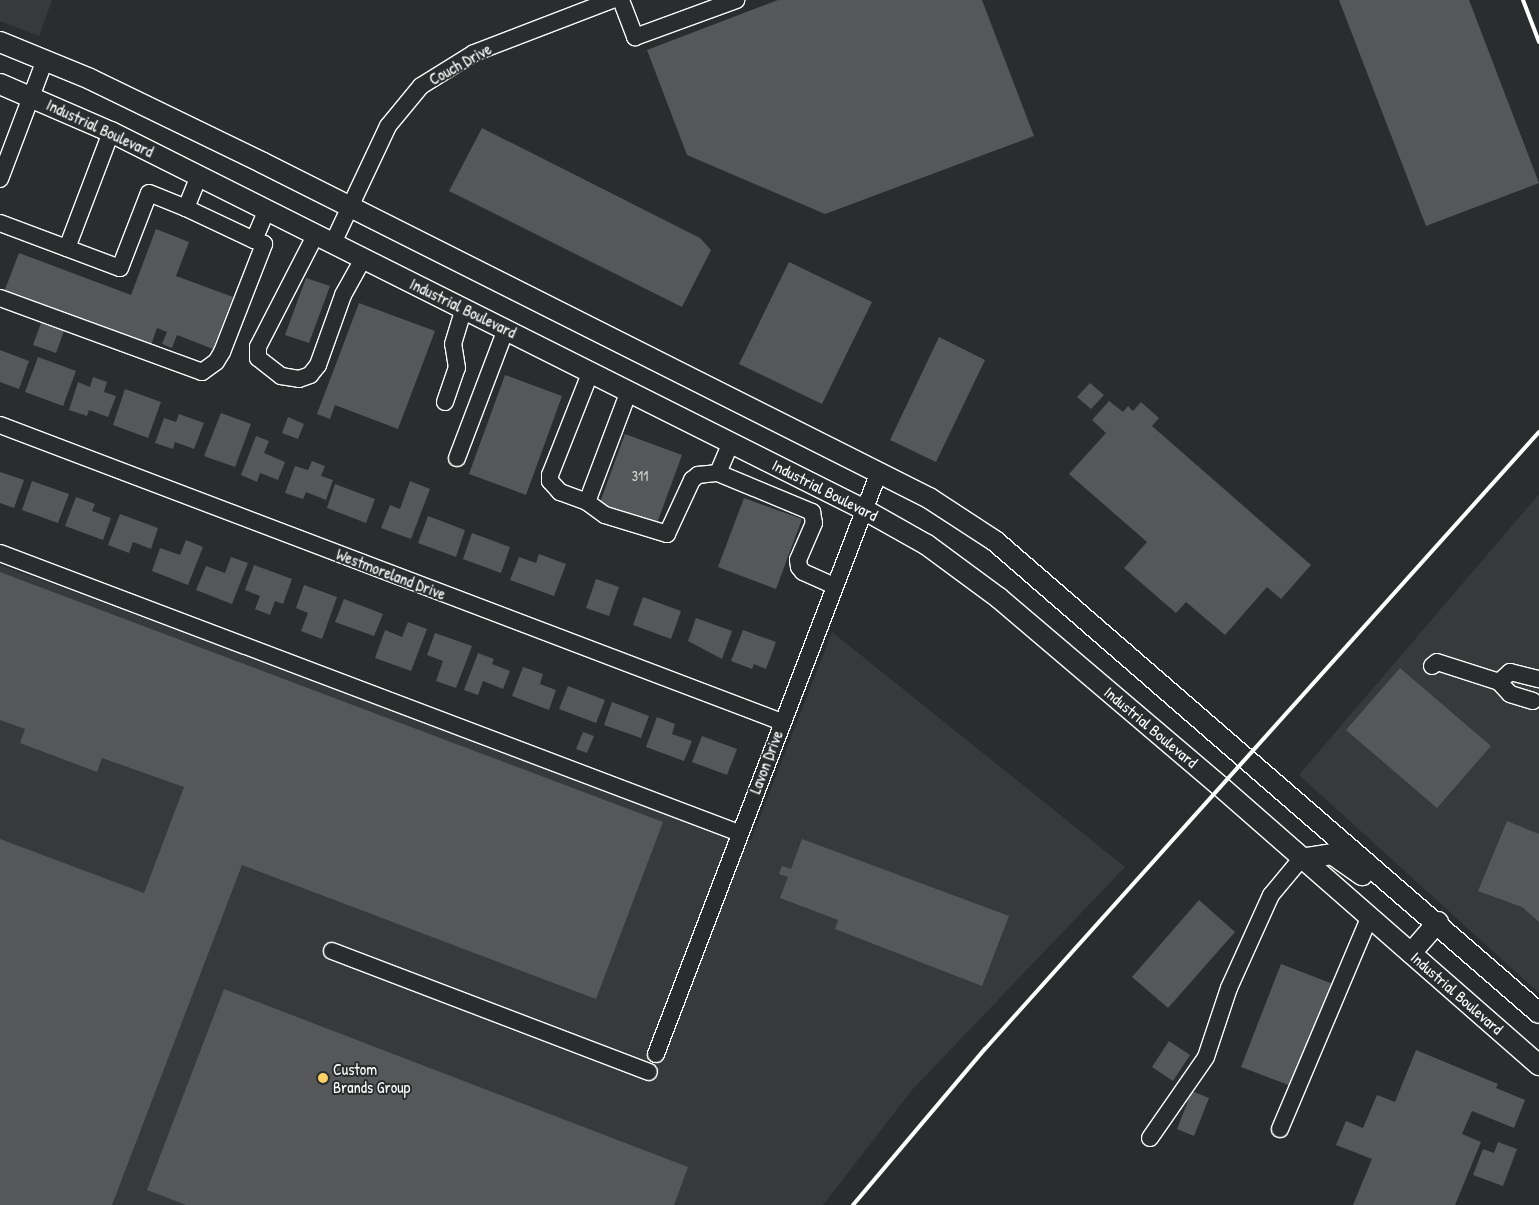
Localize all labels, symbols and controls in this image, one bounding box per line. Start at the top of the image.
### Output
street label: Couch Drive [425,39,495,89]
street label: Industrial Boulevard [43,95,157,161]
street label: Industrial Boulevard [407,274,519,342]
street label: Industrial Boulevard [769,455,881,525]
house number: 311 [632,468,648,484]
street label: Westmoreland Drive [334,544,448,604]
street label: Industrial Boulevard [1100,682,1202,772]
street label: Lavon Drive [745,728,787,796]
street label: Industrial Boulevard [1407,948,1507,1038]
place label: Custom Brands Group [333,1059,410,1097]
marker: Custom Brands Group [317,1072,329,1084]

